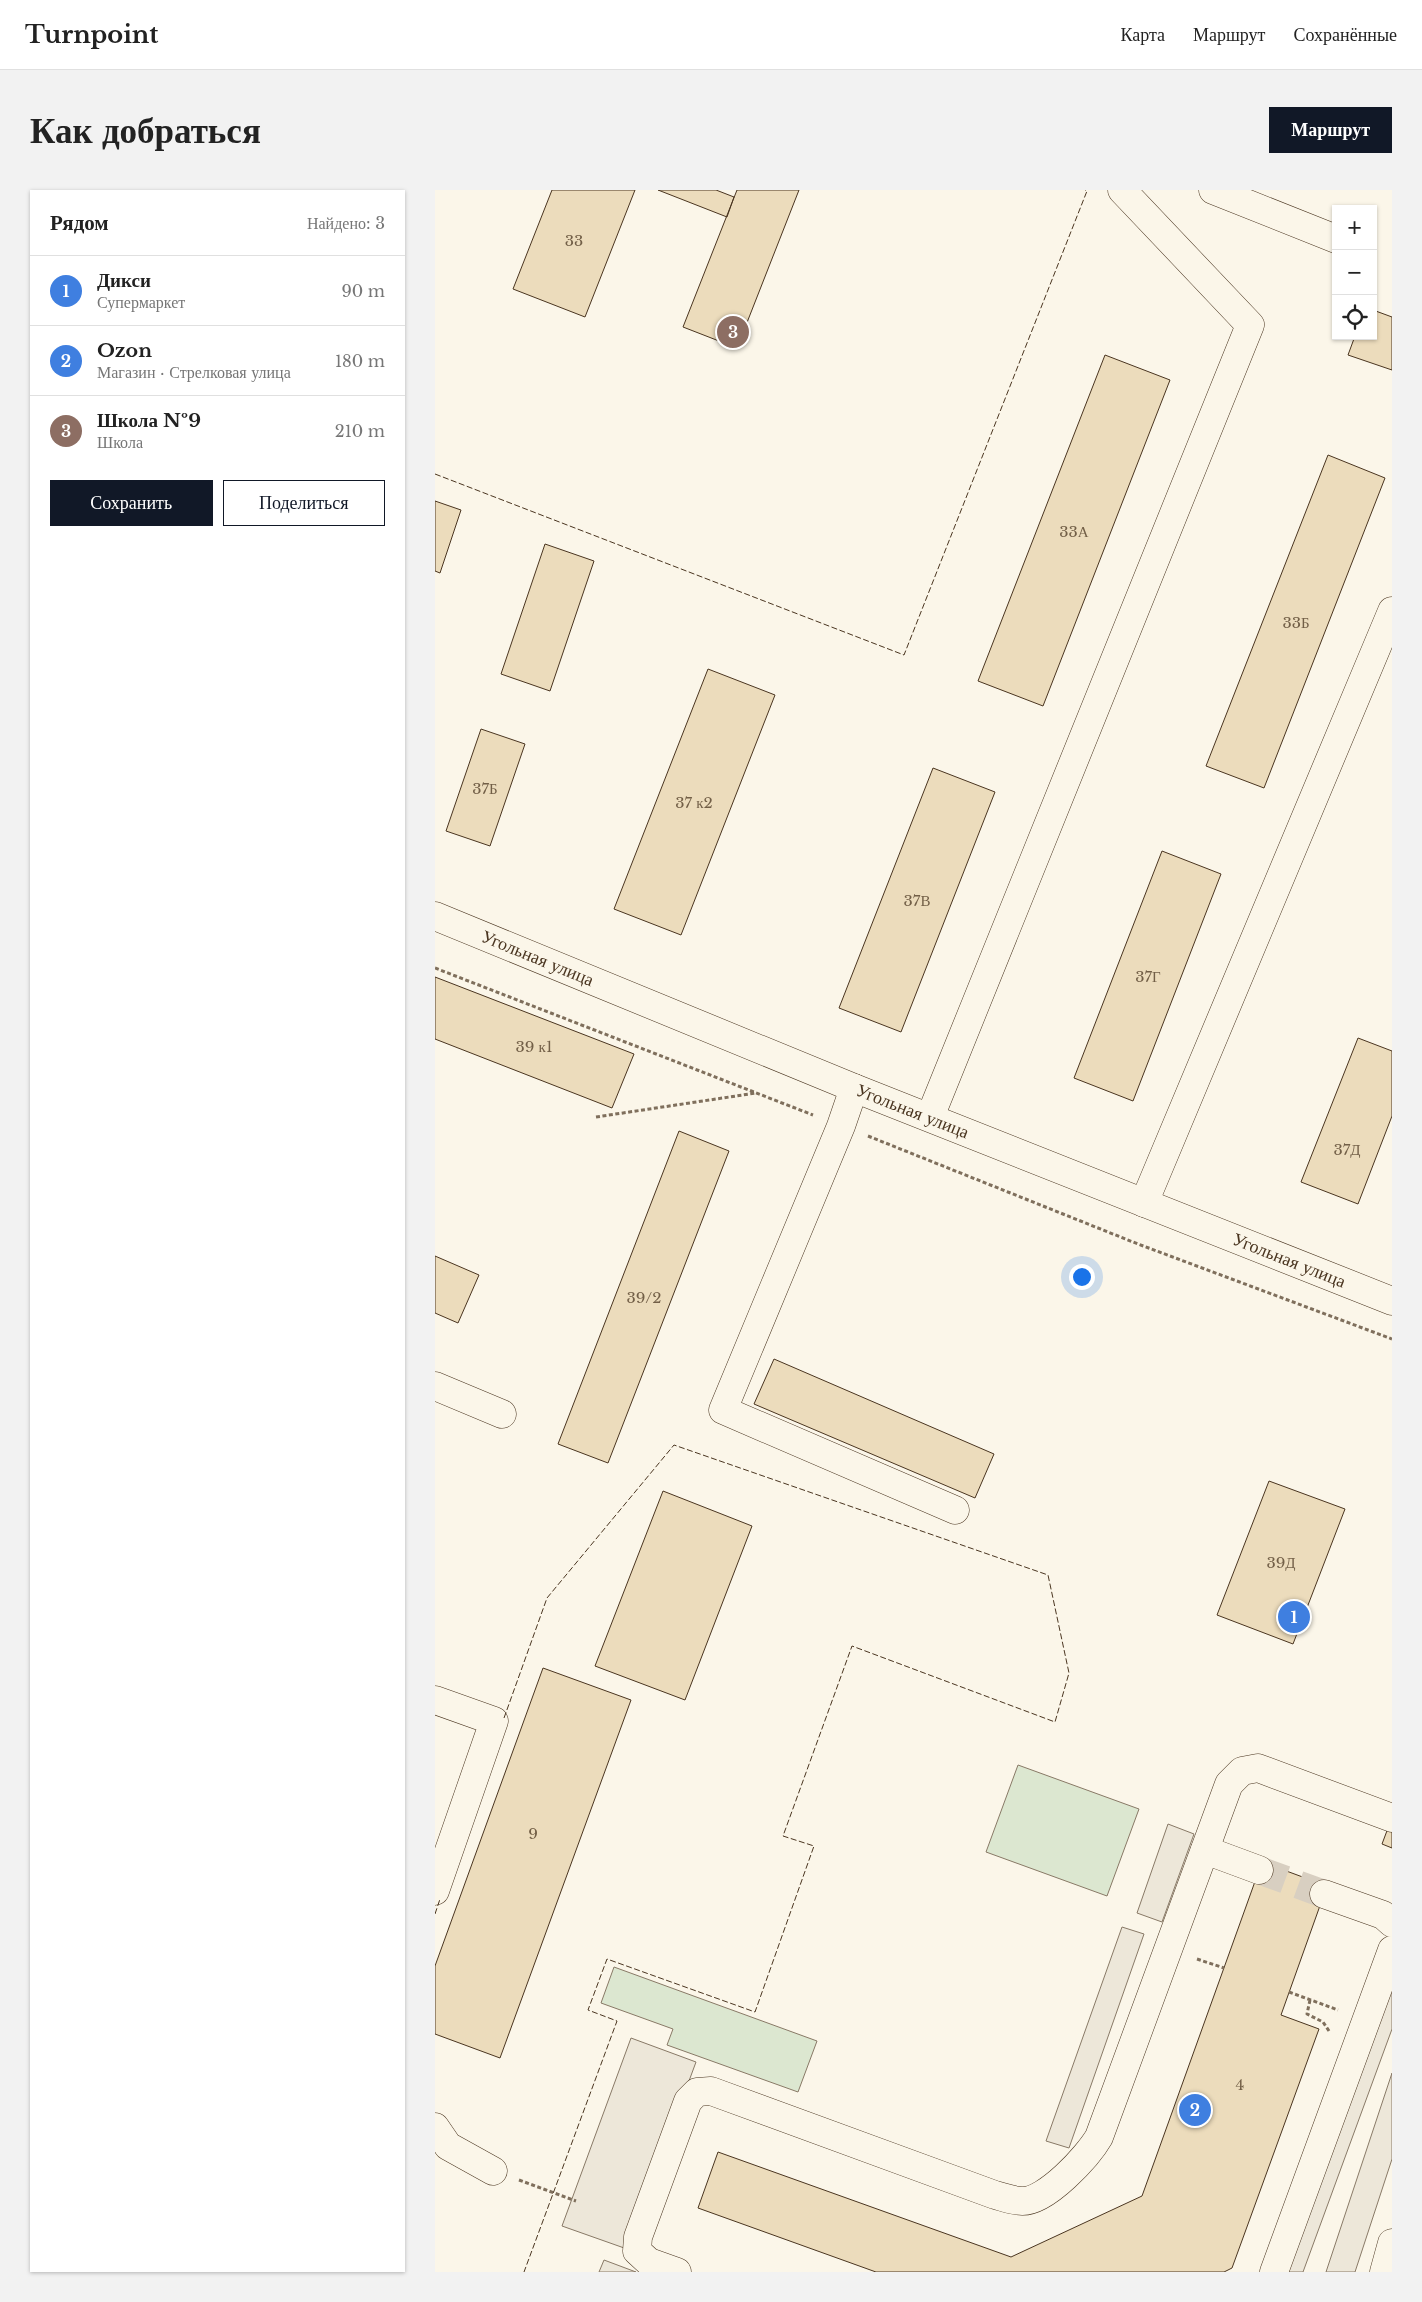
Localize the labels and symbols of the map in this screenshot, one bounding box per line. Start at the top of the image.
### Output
house number: 33 [565,231,583,250]
pin: 3 [717,313,749,351]
house number: 33А [1059,522,1089,541]
house number: 33Б [1282,613,1310,632]
house number: 37Б [472,779,498,798]
house number: 37 к2 [675,793,713,812]
house number: 37В [904,891,930,910]
street label: Угольная улица [478,925,597,991]
house number: 37Г [1135,967,1161,986]
house number: 39 к1 [515,1037,553,1056]
street label: Угольная улица [853,1079,972,1143]
house number: 37Д [1333,1140,1361,1159]
street label: Угольная улица [1230,1228,1349,1293]
your location [1069,1264,1095,1290]
house number: 39/2 [626,1288,662,1307]
house number: 39Д [1266,1553,1296,1572]
pin: 1 [1278,1598,1310,1636]
house number: 9 [528,1824,538,1843]
house number: 4 [1236,2075,1244,2094]
pin: 2 [1179,2091,1211,2129]

